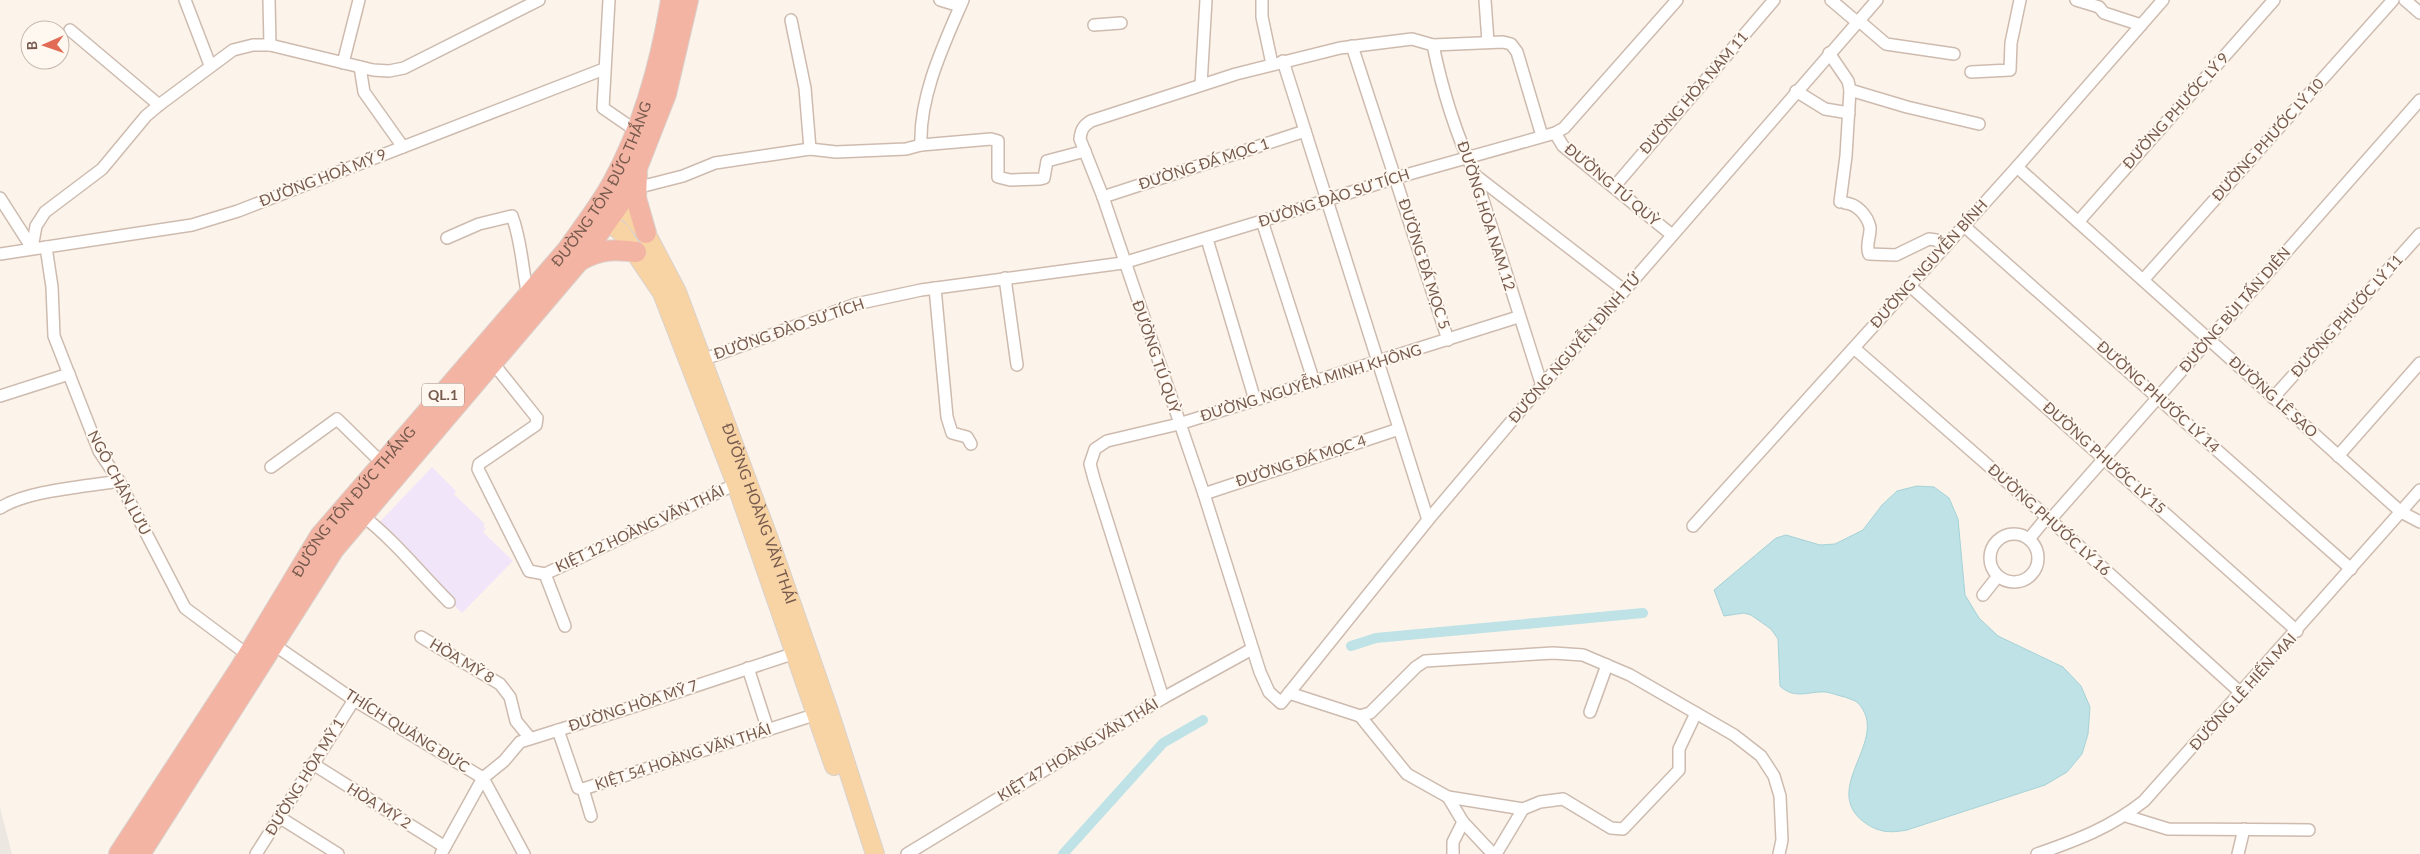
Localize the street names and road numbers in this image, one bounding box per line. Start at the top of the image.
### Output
street label: ĐƯỜNG HÒA NAM 11 [1635,27,1751,157]
street label: ĐƯỜNG PHƯỚC LÝ 9 [2118,49,2232,172]
street label: ĐƯỜNG PHƯỚC LÝ 10 [2207,74,2327,204]
street label: ĐƯỜNG TÔN ĐỨC THẮNG [547,99,654,270]
street label: ĐƯỜNG ĐÁ MỌC 1 [1136,133,1271,193]
street label: ĐƯỜNG HÒA NAM 12 [1454,139,1520,293]
street label: ĐƯỜNG TÚ QUỲ [1561,139,1664,230]
street label: ĐƯỜNG HOÀ MỸ 9 [256,145,389,210]
street label: ĐƯỜNG ĐÀO SƯ TÍCH [1256,164,1412,230]
street label: ĐƯỜNG NGUYỄN BÍNH [1865,195,1991,331]
street label: ĐƯỜNG ĐÁ MỌC 5 [1395,196,1455,331]
street label: ĐƯỜNG BÙI TẤN DIÊN [2175,243,2294,376]
street label: ĐƯỜNG PHƯỚC LÝ 11 [2286,250,2406,380]
street label: ĐƯỜNG NGUYỄN ĐÌNH TỨ [1503,268,1645,426]
street label: ĐƯỜNG ĐÀO SƯ TÍCH [711,294,866,362]
street label: ĐƯỜNG TÚ QUỲ [1129,298,1185,416]
street label: ĐƯỜNG PHƯỚC LÝ 14 [2094,336,2224,456]
street label: ĐƯỜNG NGUYỄN MINH KHÔNG [1198,339,1424,424]
street label: ĐƯỜNG LÊ SAO [2226,352,2322,441]
road number: QL.1 [422,384,464,406]
street label: ĐƯỜNG PHƯỚC LÝ 15 [2040,397,2170,517]
street label: ĐƯỜNG HOÀNG VĂN THÁI [719,420,801,606]
street label: ĐƯỜNG TÔN ĐỨC THẮNG [287,422,419,580]
street label: NGÔ CHÂN LƯU [85,427,155,538]
street label: ĐƯỜNG ĐÁ MỌC 4 [1233,430,1368,490]
street label: ĐƯỜNG PHƯỚC LÝ 16 [1985,459,2115,579]
street label: KIỆT 12 HOÀNG VĂN THÁI [552,481,727,575]
street label: ĐƯỜNG LÊ HIẾN MAI [2185,629,2299,753]
street label: HÒA MỸ 8 [427,634,498,686]
street label: ĐƯỜNG HÒA MỸ 7 [566,676,700,734]
street label: THÍCH QUẢNG ĐỨC [342,685,473,776]
street label: KIỆT 47 HOÀNG VĂN THÁI [994,694,1161,804]
street label: ĐƯỜNG HÒA MỸ 1 [261,715,348,838]
street label: KIỆT 54 HOÀNG VĂN THÁI [592,719,773,793]
street label: HÒA MỸ 2 [344,778,415,832]

